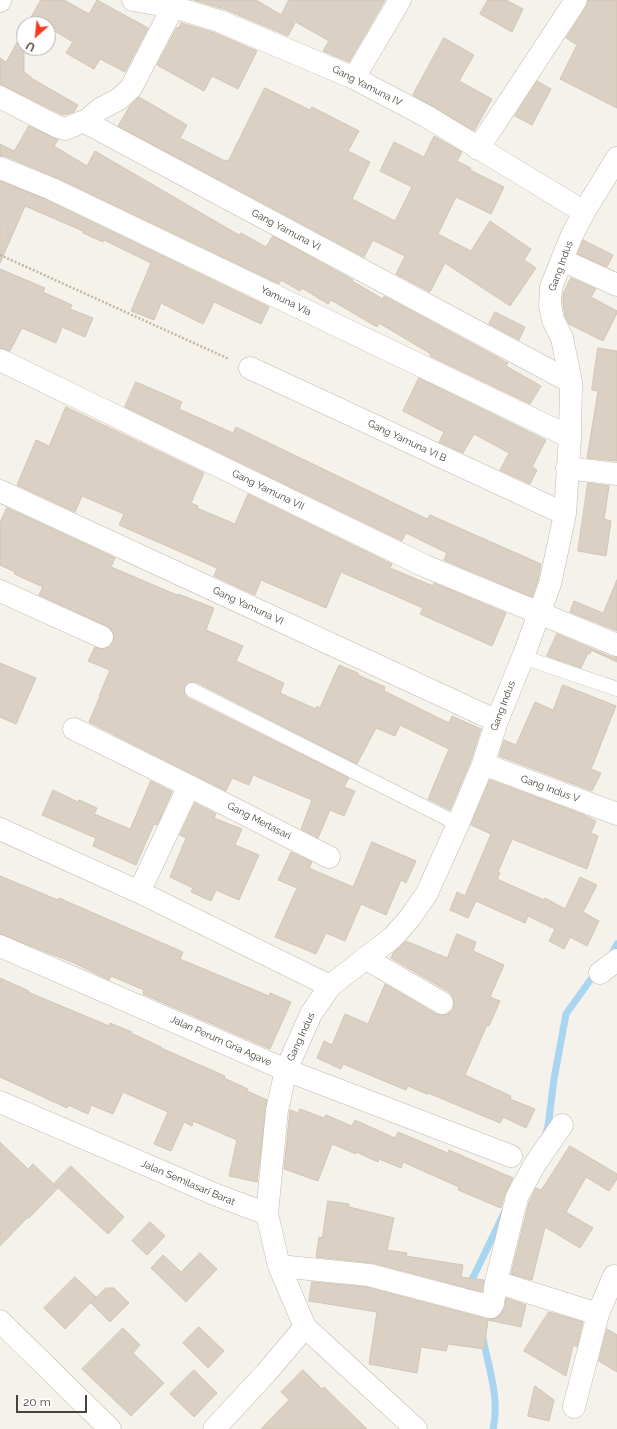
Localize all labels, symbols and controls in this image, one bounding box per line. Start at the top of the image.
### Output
north arrow [16,16,56,56]
text: U [24,39,37,54]
street label: Gang Yamuna IV [330,63,404,109]
street label: Gang Yamuna VI [249,207,323,253]
street label: Gang Indus [546,239,576,293]
street label: Yamuna VIa [259,284,313,318]
street label: Gang Yamuna VI B [366,417,448,465]
street label: Gang Yamuna VII [230,467,306,513]
street label: Gang Yamuna VI [211,584,285,628]
street label: Gang Indus [488,679,518,733]
street label: Gang Indus V [519,773,581,805]
street label: Gang Mertasari [225,800,293,842]
street label: Gang Indus [284,1011,318,1063]
street label: Jalan Perum Gria Agave [168,1013,274,1069]
street label: Jalan Semilasari Barat [139,1158,237,1208]
scale bar [18,1387,89,1413]
text: 20 m [23,1395,51,1409]

